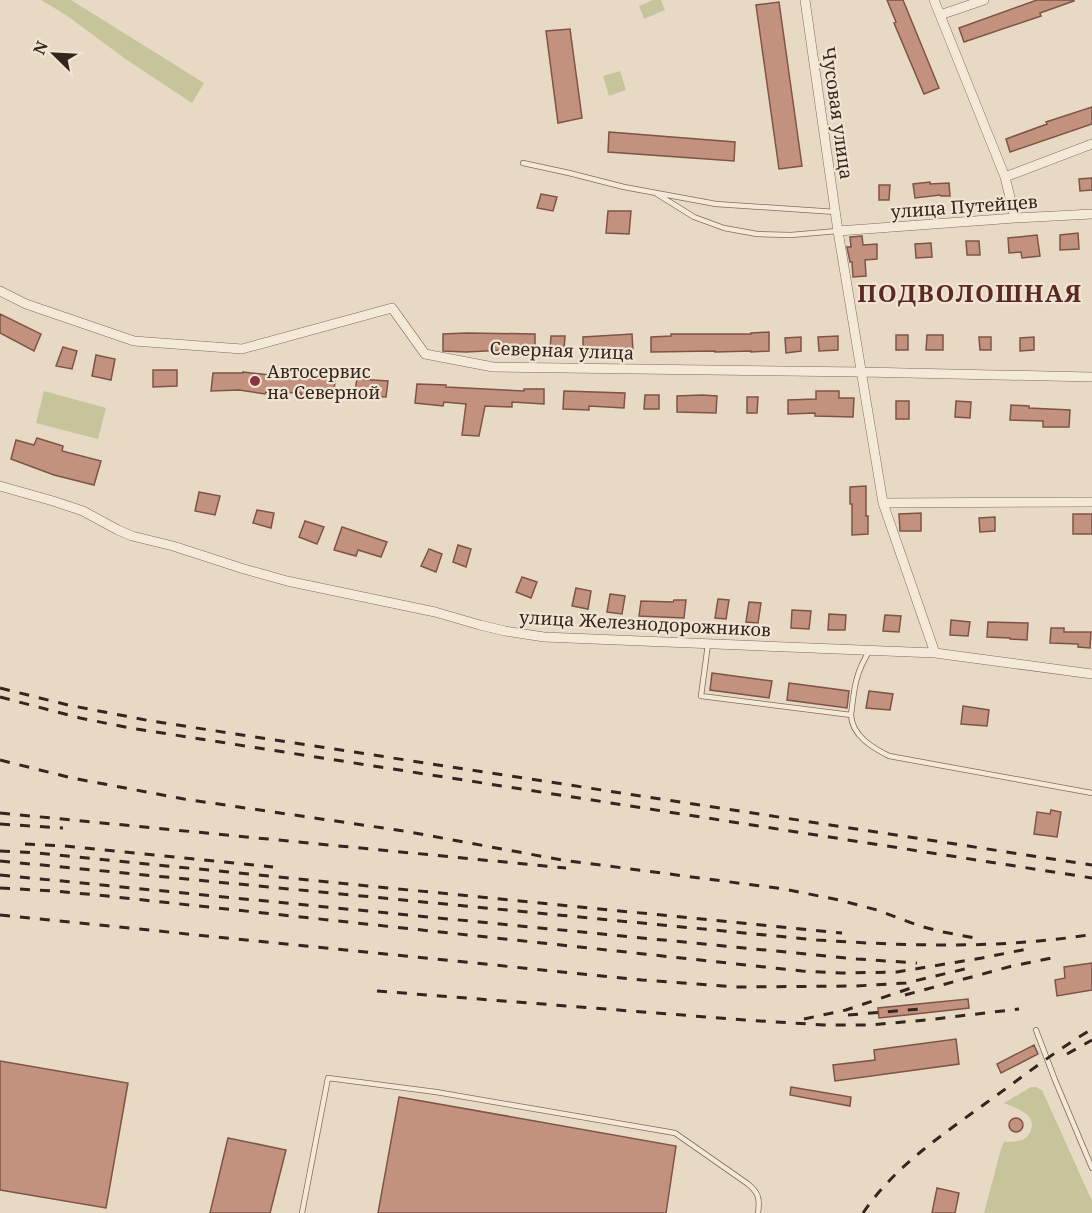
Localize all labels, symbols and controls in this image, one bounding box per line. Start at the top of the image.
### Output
north arrow [24,24,84,84]
text: N [28,37,53,58]
street label: Чусовая улица [817,45,859,181]
street label: улица Путейцев [890,189,1038,223]
district label: ПОДВОЛОШНАЯ [857,276,1083,309]
street label: Северная улица [489,335,635,365]
place label: Автосервис на Северной [267,359,380,404]
marker: Автосервис на Северной [248,374,262,388]
street label: улица Железнодорожников [518,604,772,642]

